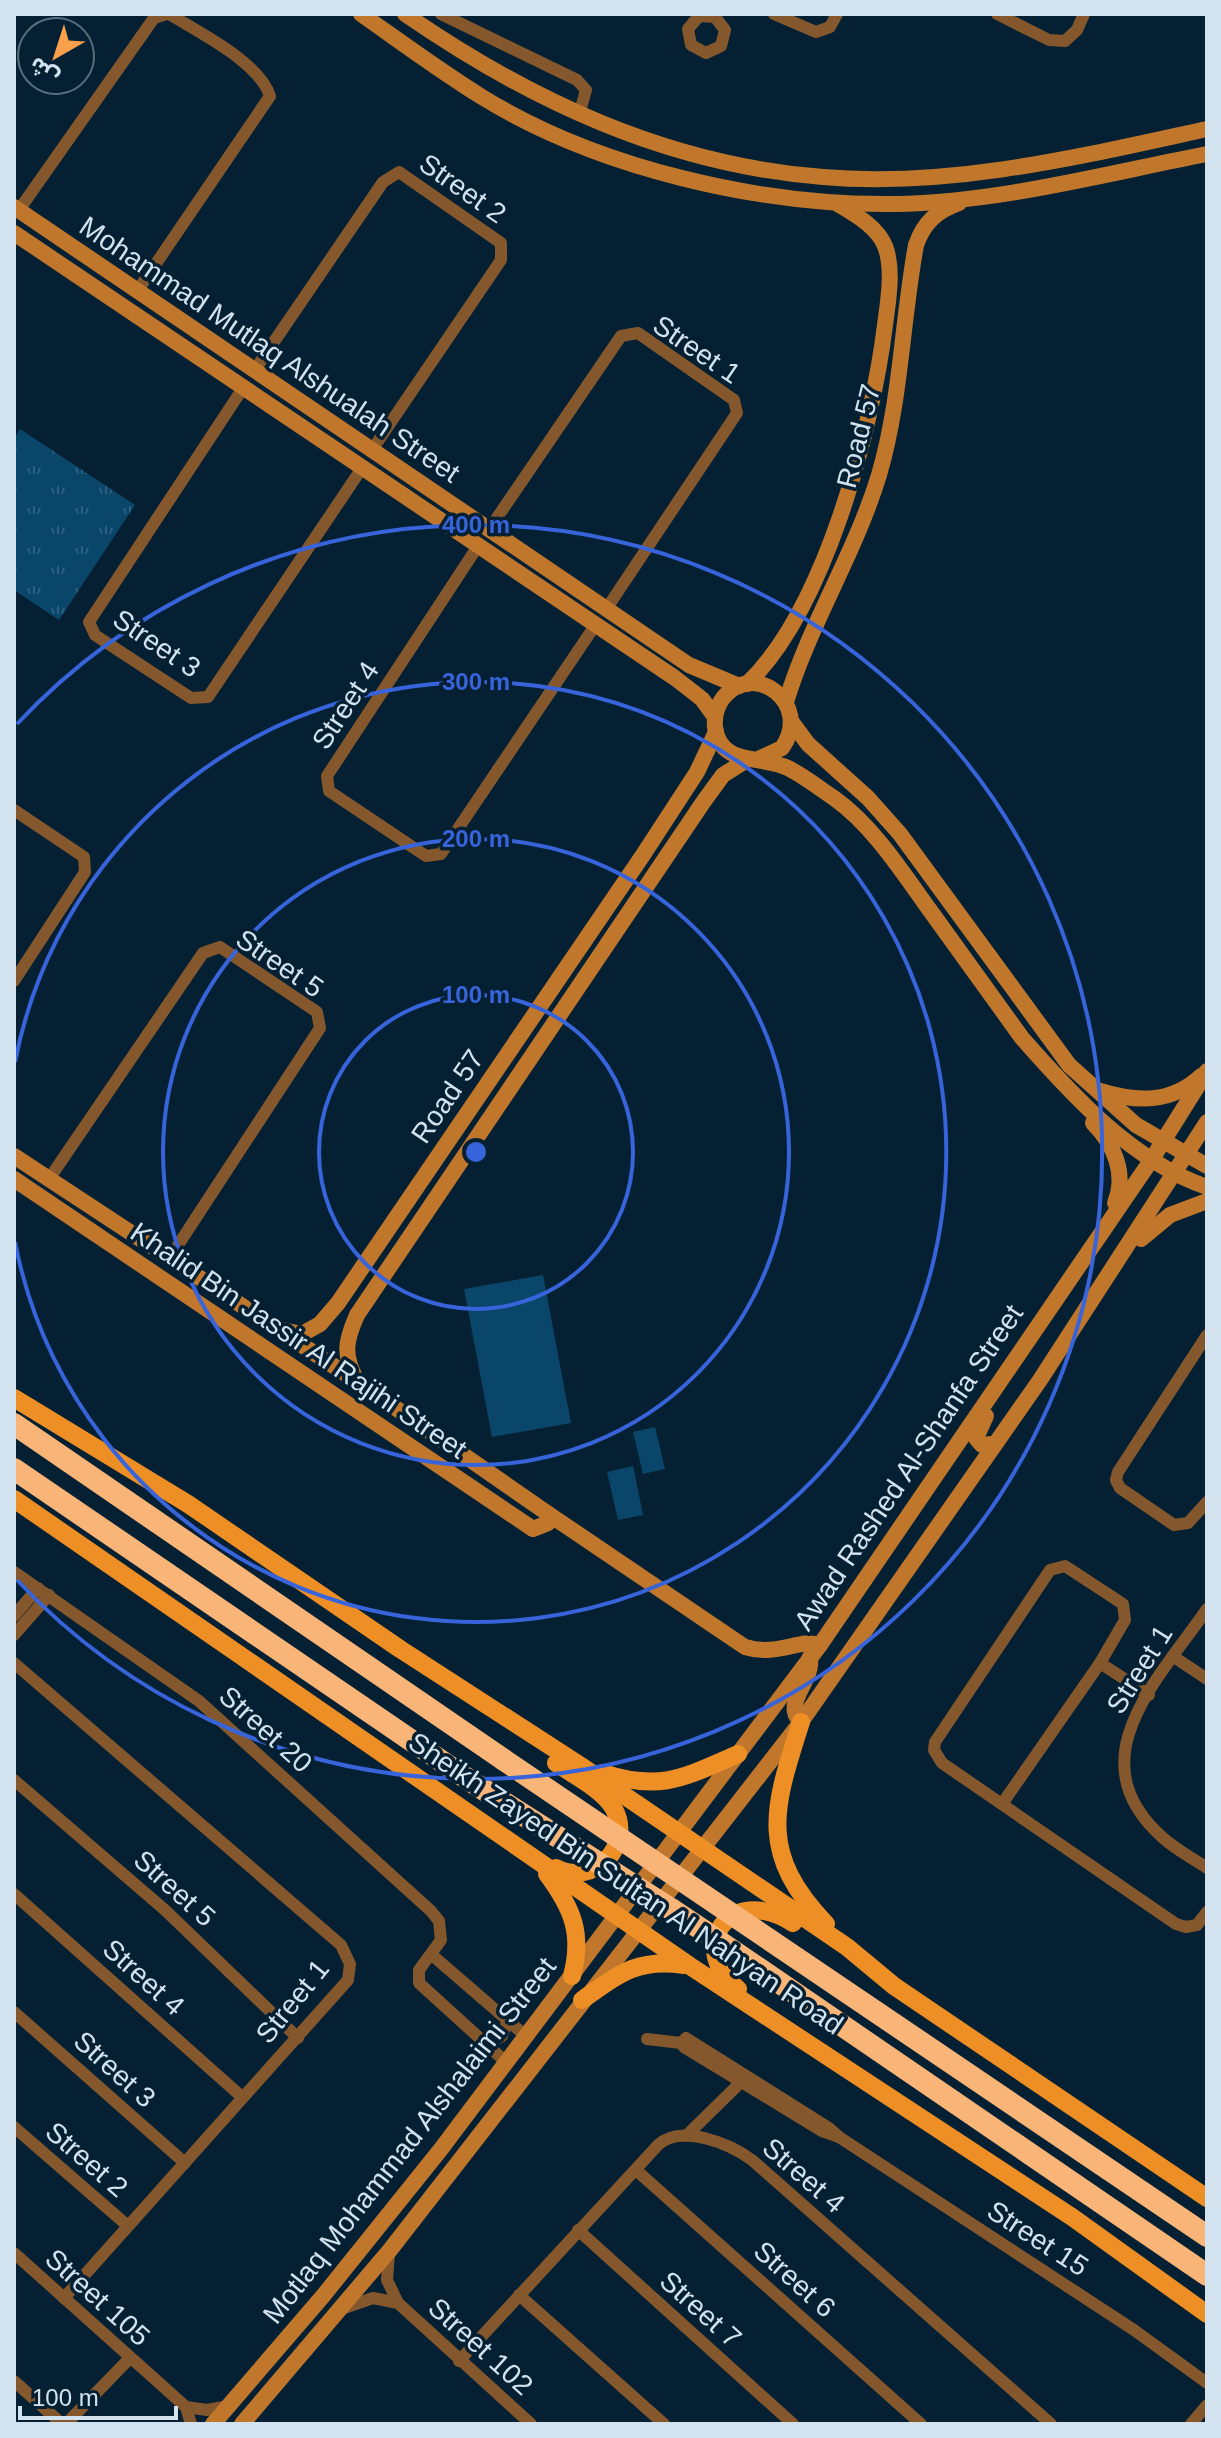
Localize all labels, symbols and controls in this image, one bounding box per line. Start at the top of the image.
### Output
north arrow [16,16,96,96]
text: ش [24,52,63,90]
street label: Street 2 [414,148,512,229]
street label: Mohammad Mutlaq Alshualah Street [74,210,466,489]
street label: Street 1 [647,309,746,390]
street label: Road 57 [831,381,886,491]
text: 400 m [442,511,510,538]
street label: Street 3 [107,603,206,684]
street label: Street 4 [306,656,385,755]
text: 300 m [442,668,510,695]
text: 200 m [442,825,510,852]
street label: Street 5 [230,923,329,1004]
text: 100 m [442,981,510,1008]
street label: Road 57 [405,1044,490,1149]
centre of rings [462,1138,490,1166]
street label: Khalid Bin Jassir Al Rajihi Street [125,1216,473,1465]
street label: Awad Rashed Al-Shanfa Street [788,1299,1029,1636]
street label: Street 1 [1100,1619,1179,1719]
street label: Street 20 [213,1680,318,1779]
street label: Sheikh Zayed Bin Sultan Al Nahyan Road [403,1726,849,2041]
street label: Street 5 [128,1844,221,1933]
street label: Street 4 [97,1933,190,2022]
street label: Motlaq Mohammad Alshalaimi Street [257,1951,562,2330]
street label: Street 1 [249,1953,335,2049]
street label: Street 3 [68,2025,161,2114]
street label: Street 2 [39,2116,134,2203]
street label: Street 4 [756,2132,851,2219]
street label: Street 15 [982,2194,1094,2282]
street label: Street 6 [748,2235,841,2324]
street label: Street 105 [39,2243,156,2352]
street label: Street 7 [654,2265,747,2354]
street label: Street 102 [422,2292,539,2401]
scale bar [20,2370,176,2420]
text: 100 m [32,2384,99,2411]

